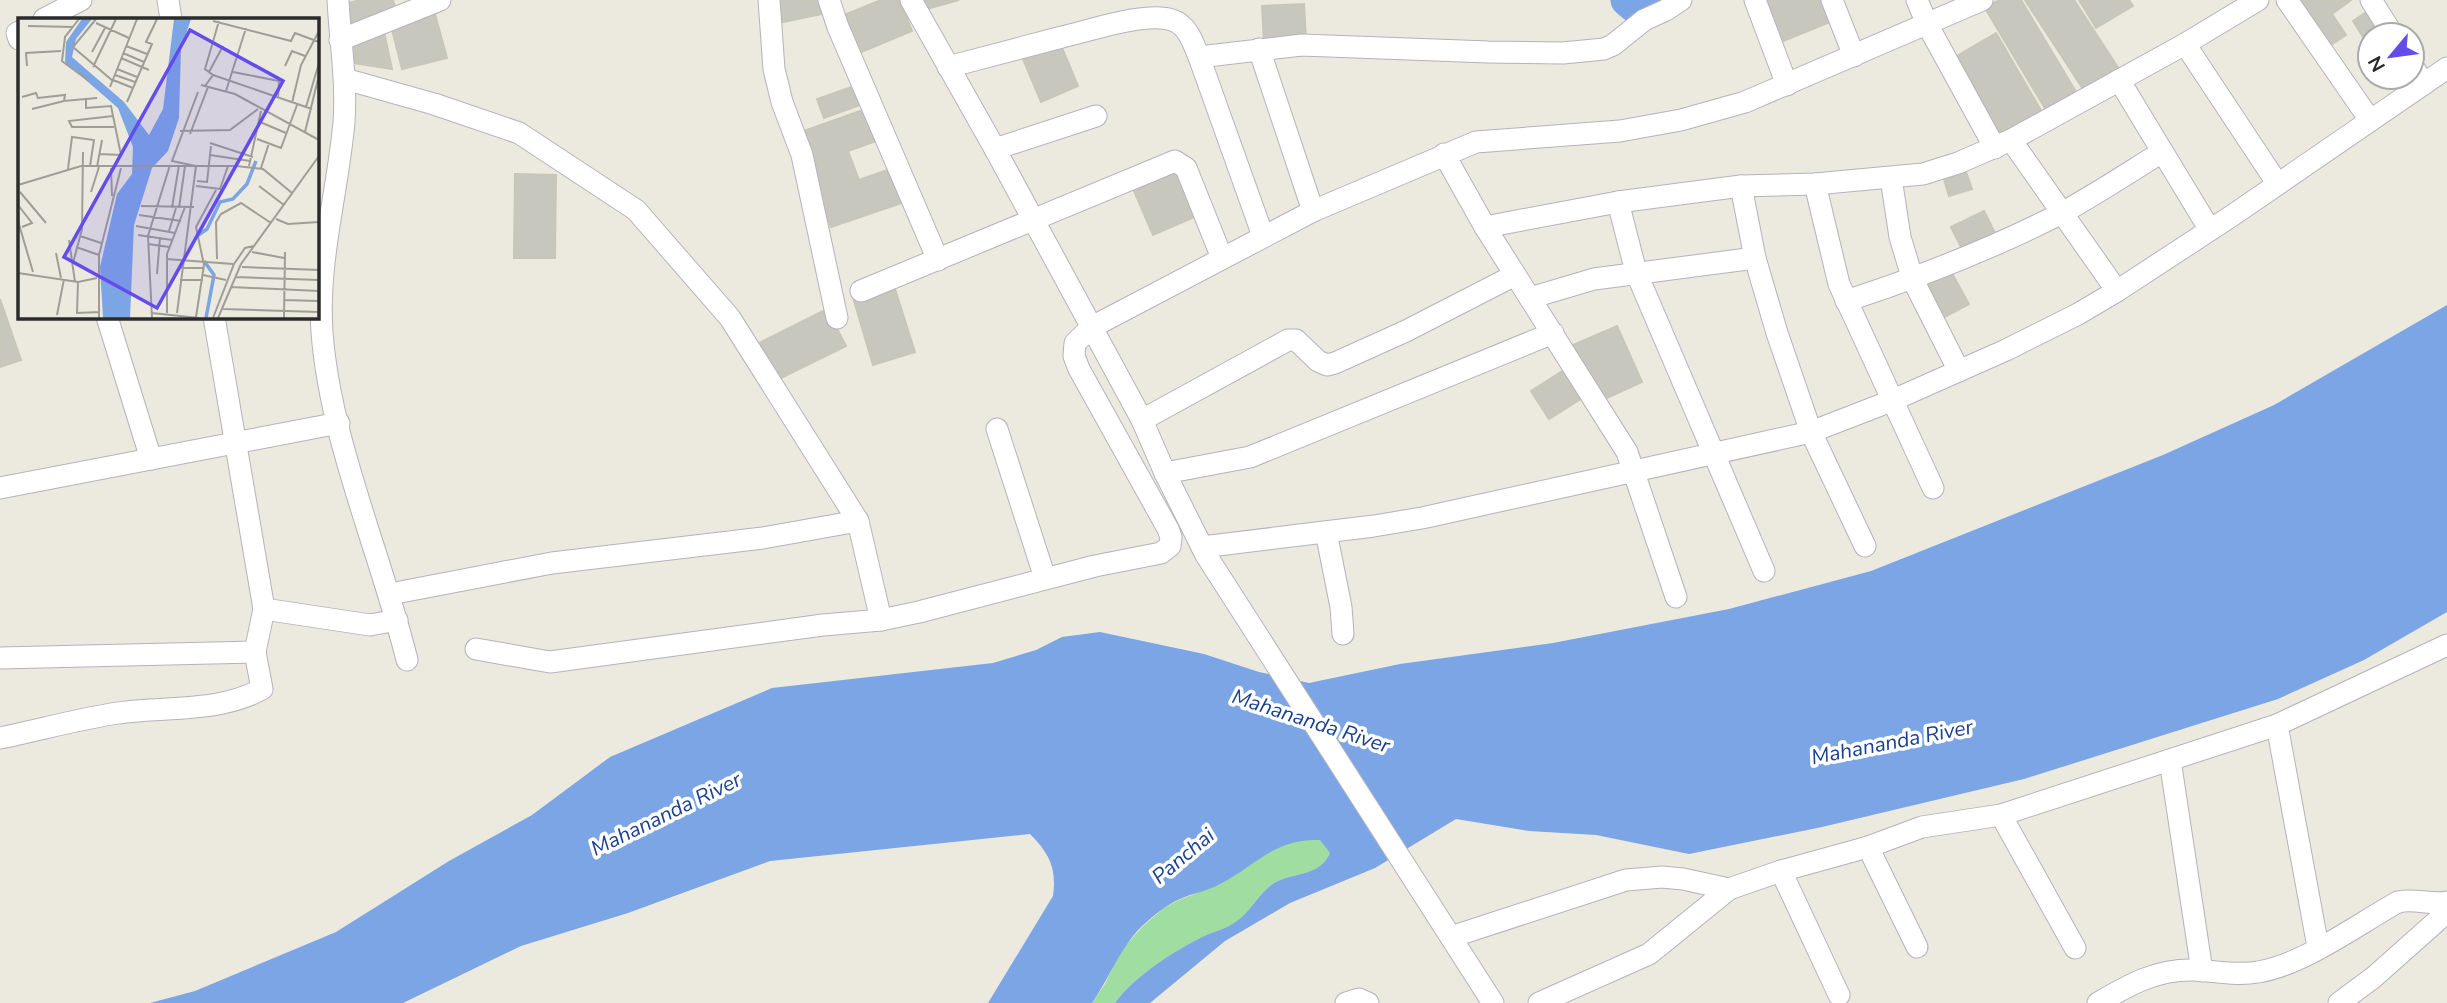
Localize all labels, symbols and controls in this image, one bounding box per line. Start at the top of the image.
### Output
inset map [18,18,318,318]
north arrow [2356,21,2426,91]
text: N [2362,51,2392,76]
water label: Mahananda River [1229,682,1394,760]
water label: Mahananda River [1809,713,1976,771]
water label: Mahananda River [586,765,746,863]
water label: Panchai [1146,821,1221,890]

